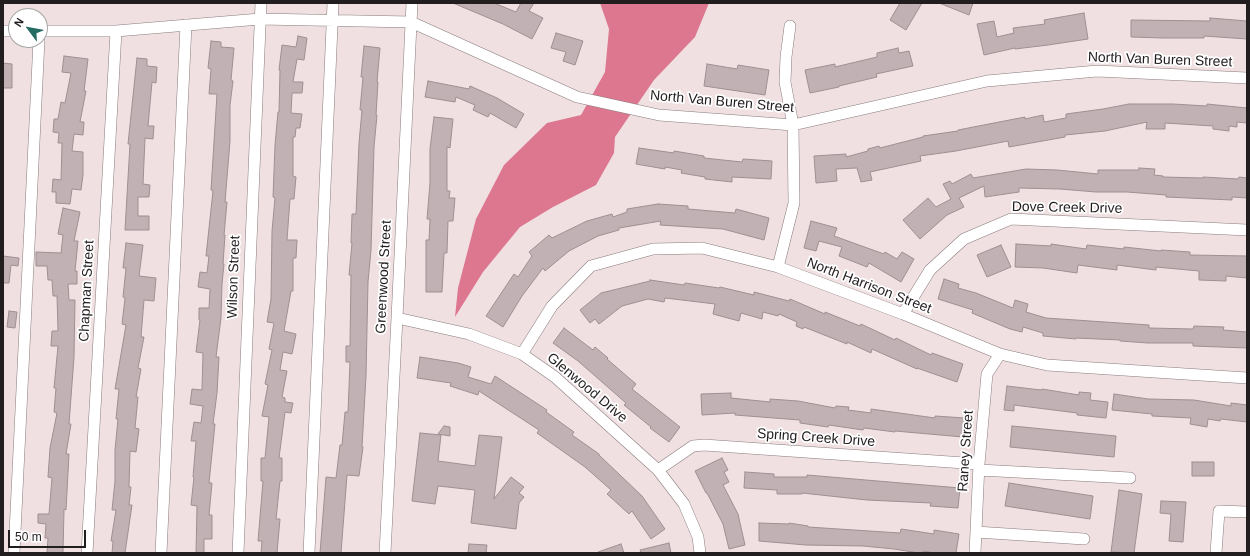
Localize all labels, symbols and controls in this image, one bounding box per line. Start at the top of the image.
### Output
north arrow [8,8,48,48]
text: N [11,16,26,29]
street label: North Van Buren Street [1088,49,1232,71]
street label: North Van Buren Street [649,87,795,117]
street label: Dove Creek Drive [1012,199,1122,217]
street label: Greenwood Street [373,220,395,334]
street label: Wilson Street [224,235,244,319]
street label: Chapman Street [76,240,98,342]
street label: North Harrison Street [804,254,934,318]
street label: Glenwood Drive [543,350,631,426]
street label: Raney Street [955,410,977,492]
street label: Spring Creek Drive [756,425,876,451]
scale bar [10,522,88,548]
text: 50 m [15,530,42,544]

